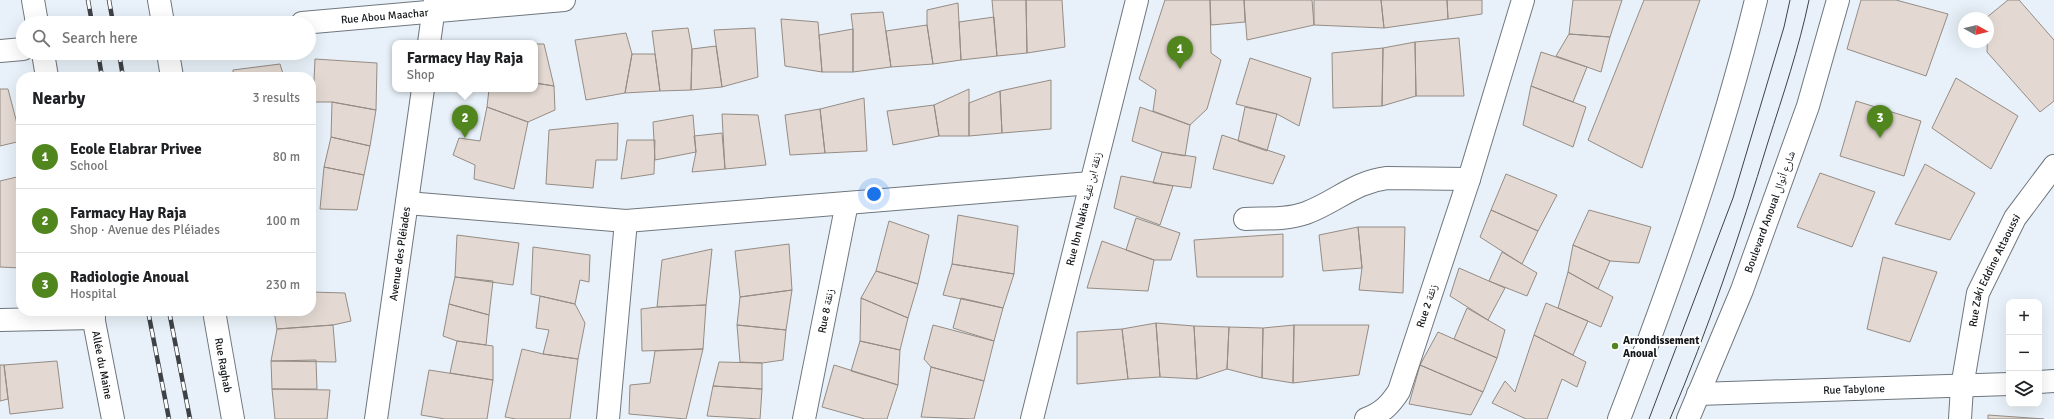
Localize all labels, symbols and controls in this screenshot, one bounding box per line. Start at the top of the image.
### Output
street label: Rue Abou Maachar [340,5,429,26]
north arrow [1958,12,1994,48]
search box [16,16,316,60]
icon: search [30,27,52,49]
text: Search here [62,29,138,47]
pin: 1 [1167,36,1193,69]
popup [392,40,538,92]
text: Farmacy Hay Raja [407,49,523,67]
text: Shop [407,67,435,83]
text: Nearby [32,88,85,109]
text: 3 results [252,90,300,106]
pin: 2 [452,105,478,138]
pin: 3 [1867,105,1893,138]
text: Ecole Elabrar Privee [70,140,202,158]
text: 1 [41,149,49,165]
text: 80 m [273,149,300,165]
street label: Boulevard Anoual شارع أنوال [1741,149,1798,275]
street label: Rue Ibn Nakia زنقة ابن نقية [1064,151,1104,267]
text: School [70,158,108,174]
your location [864,184,884,204]
text: Farmacy Hay Raja [70,204,186,222]
street label: Avenue des Pléiades [386,206,413,302]
street label: Rue Zaki Eddine Attaoussi [1966,211,2022,328]
text: 2 [41,213,49,229]
text: 100 m [266,213,300,229]
text: Shop · Avenue des Pléiades [70,222,220,238]
text: Radiologie Anoual [70,268,189,286]
text: 3 [41,277,49,293]
text: 230 m [266,277,300,293]
street label: Rue 2 زنقة [1414,283,1440,329]
text: Hospital [70,286,117,302]
street label: Rue 8 زنقة [815,288,837,334]
map controls [2006,299,2042,407]
button: + [2006,299,2042,335]
street label: Allée du Maine [89,330,116,400]
place label: Arrondissement Anoual [1623,334,1699,360]
button: − [2006,335,2042,371]
street label: Rue Raghab [212,337,235,394]
marker: Arrondissement Anoual [1610,341,1620,351]
button: layers [2006,371,2042,407]
street label: Rue Tabylone [1823,381,1885,396]

